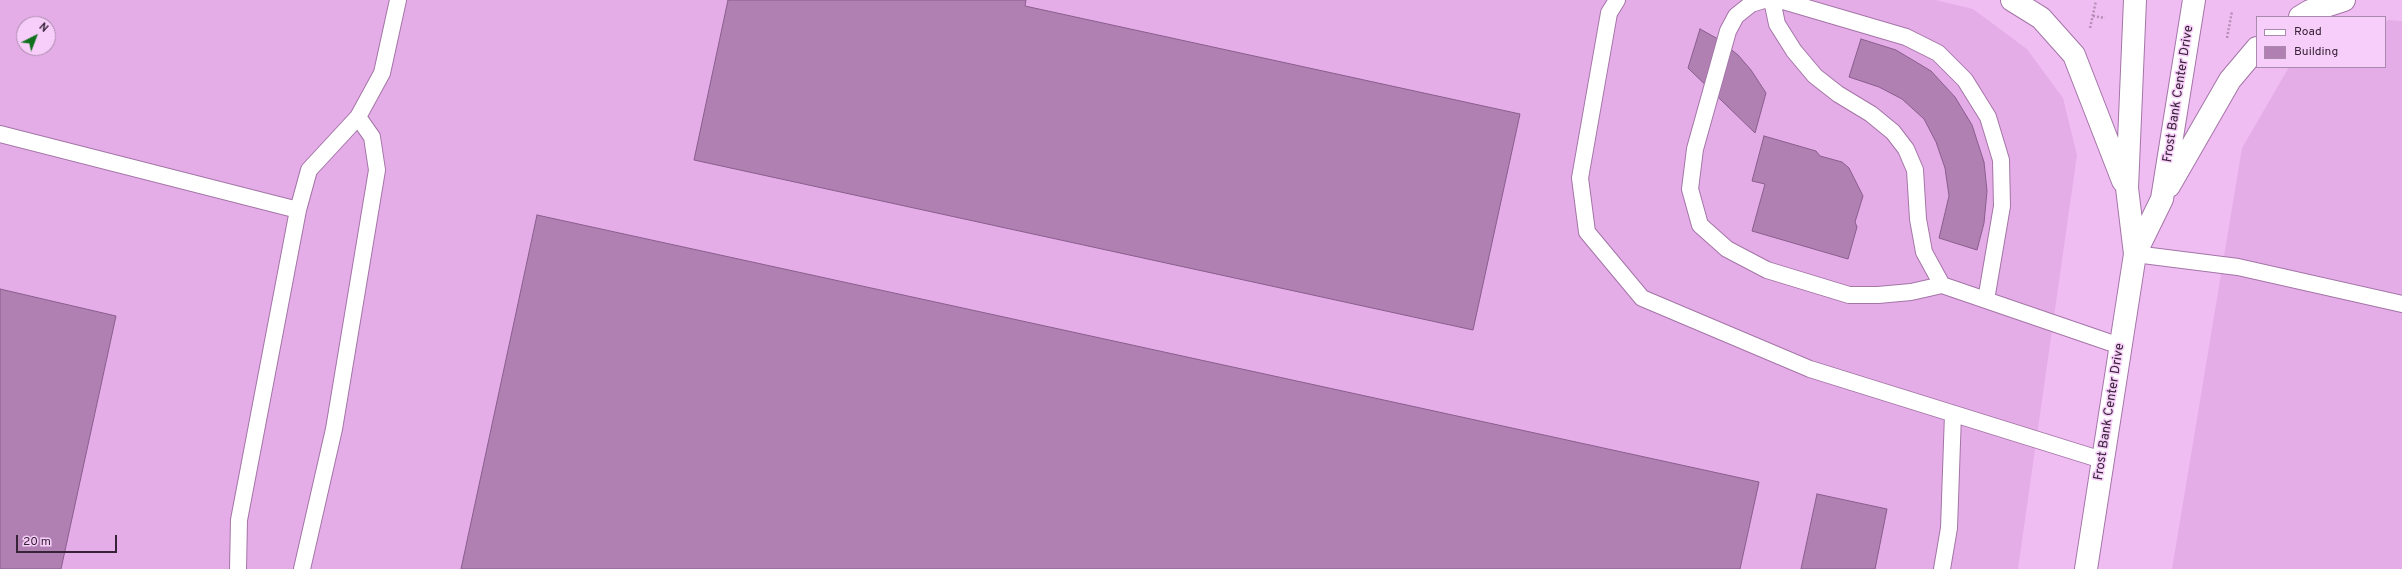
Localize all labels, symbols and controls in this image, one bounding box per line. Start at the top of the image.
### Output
north arrow [16,16,56,56]
legend [2256,16,2386,68]
text: N [36,20,51,36]
street label: Frost Bank Center Drive [2160,24,2198,164]
text: Road [2294,24,2322,40]
text: Building [2294,44,2338,60]
street label: Frost Bank Center Drive [2091,342,2129,482]
scale bar [18,527,119,553]
text: 20 m [23,534,51,550]

